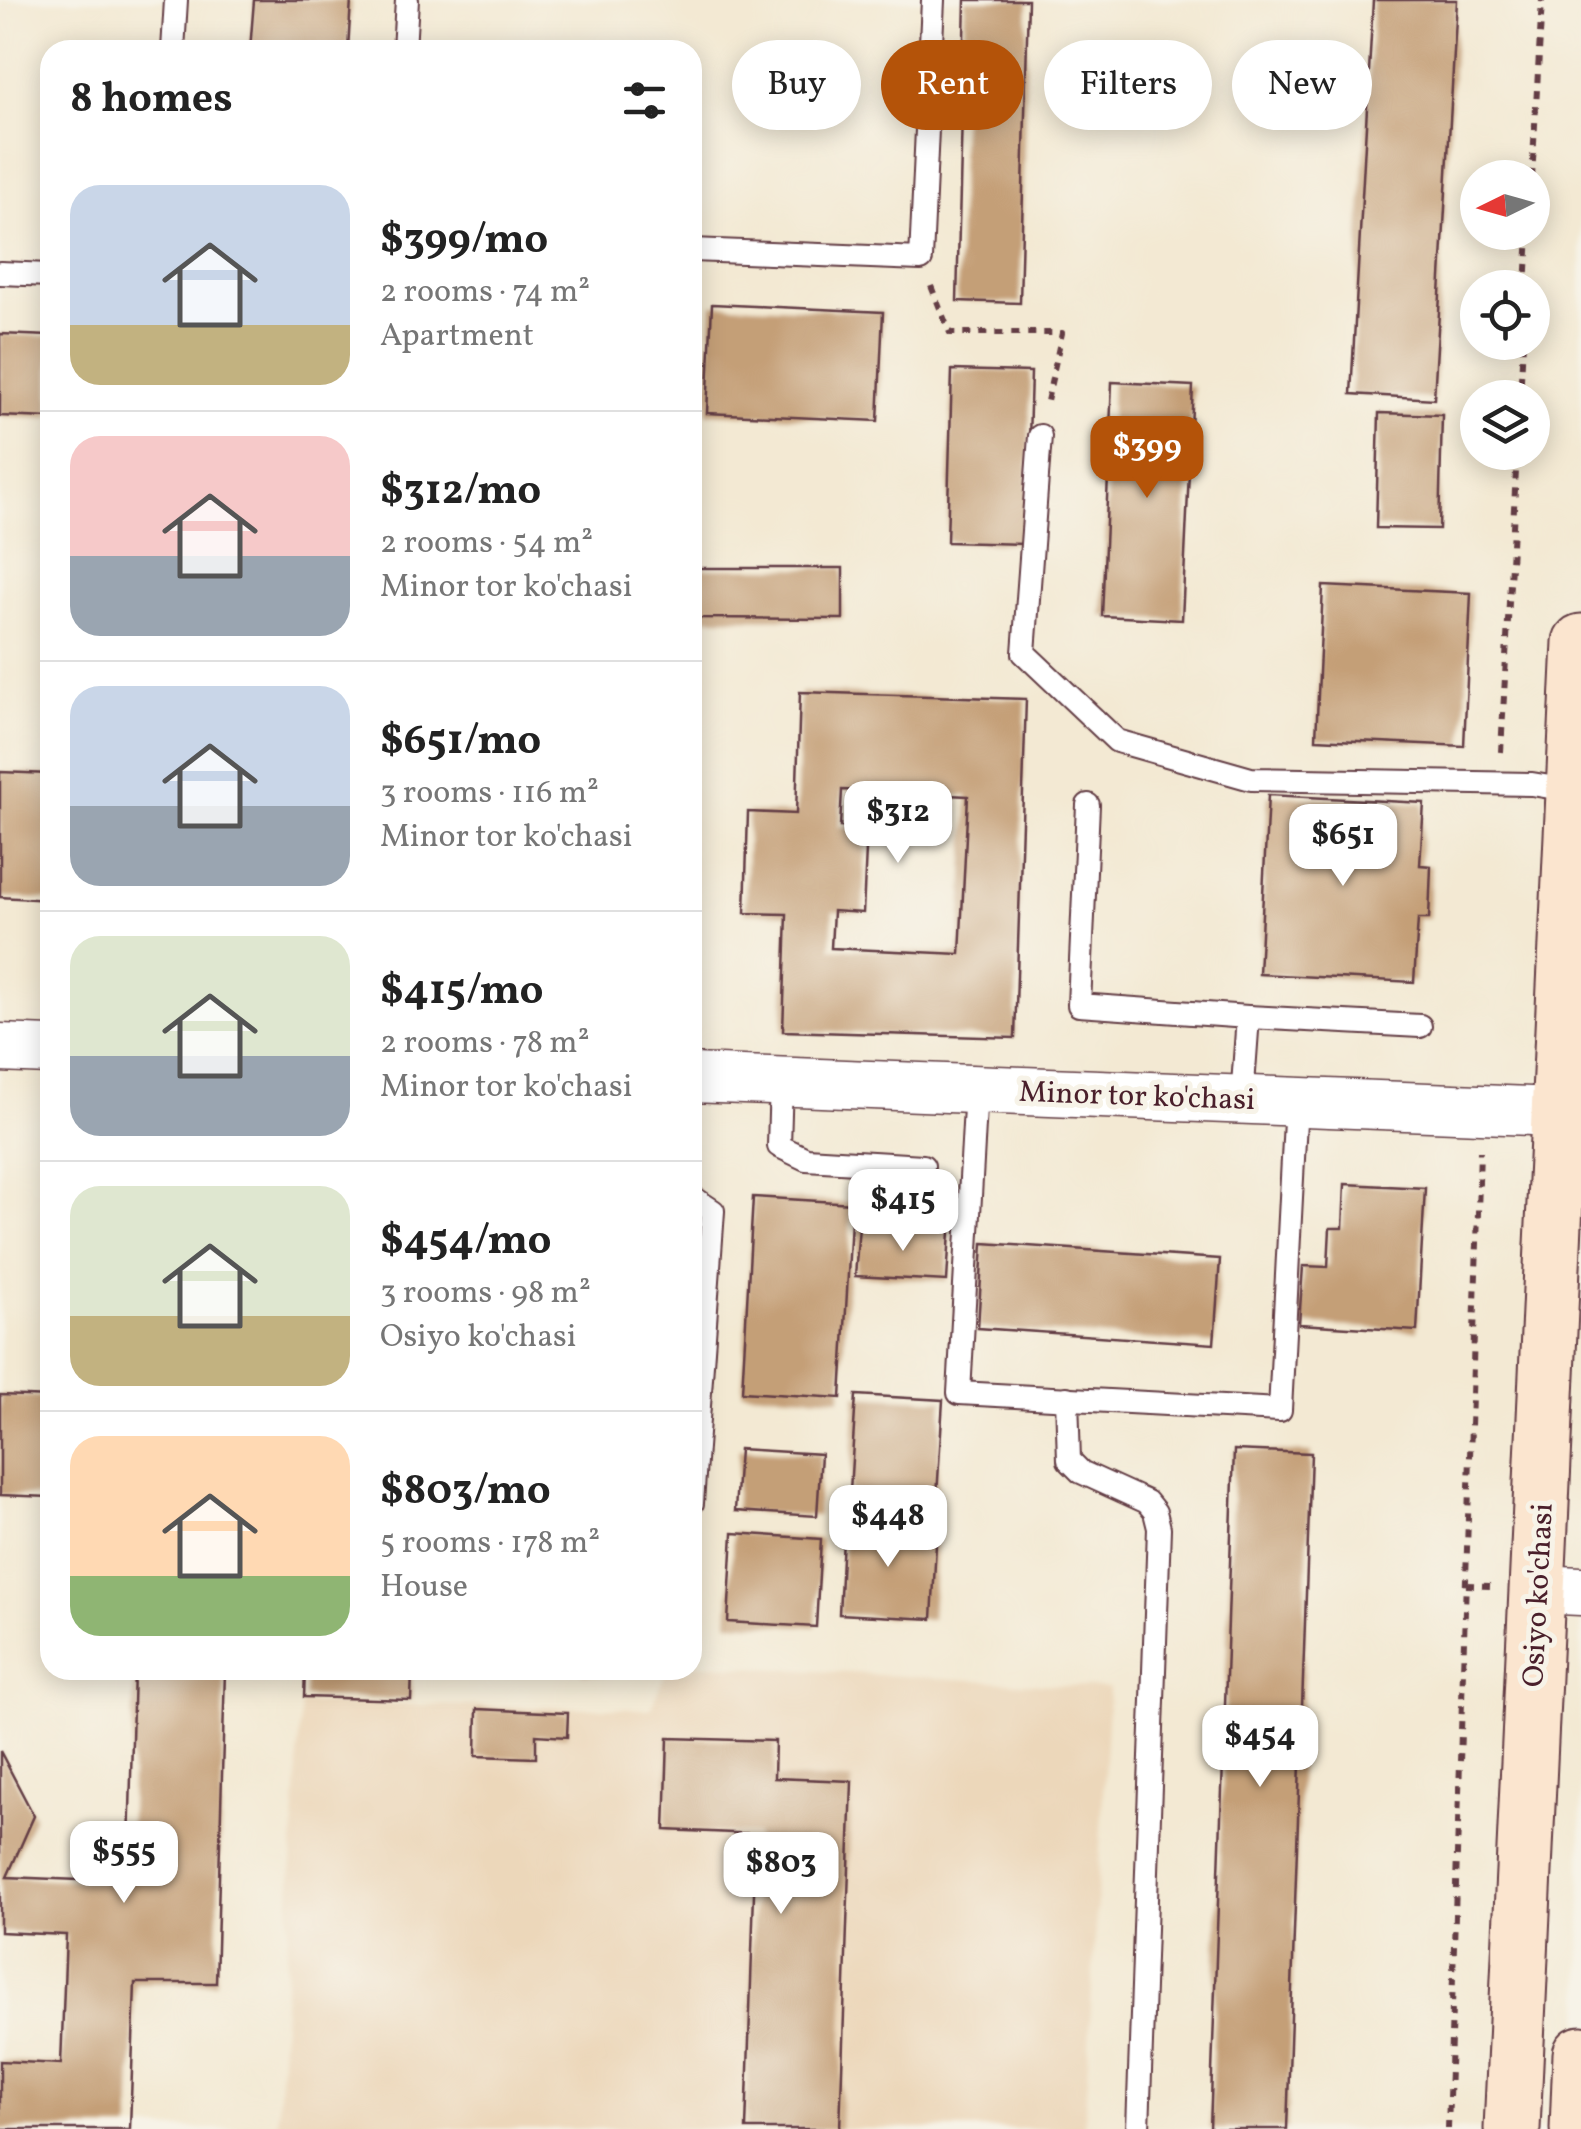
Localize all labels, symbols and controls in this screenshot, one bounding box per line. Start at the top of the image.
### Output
chip: Buy [732,40,861,130]
chip: Rent [881,40,1024,130]
chip: Filters [1044,40,1212,130]
chip: New [1232,40,1372,130]
text: 8 homes [70,71,233,130]
icon: filters [617,73,672,128]
north arrow [1460,160,1550,250]
map controls [1460,160,1550,470]
text: $399/mo [380,212,548,271]
icon: home [150,225,270,345]
button: locate [1460,270,1550,360]
text: 2 rooms · 74 m² [380,271,590,315]
text: Apartment [380,315,534,359]
button: layers [1460,380,1550,470]
pin: $399 [1088,416,1206,501]
text: $399 [1112,426,1182,470]
text: $312/mo [380,463,541,522]
icon: home [150,476,270,596]
text: 2 rooms · 54 m² [380,522,593,566]
text: Minor tor ko'chasi [380,566,632,610]
text: $651/mo [380,713,541,772]
icon: home [150,726,270,846]
text: 3 rooms · 116 m² [380,772,599,816]
pin: $312 [839,781,957,866]
text: $312 [866,791,930,835]
pin: $651 [1284,804,1402,889]
text: $651 [1311,814,1375,858]
text: Minor tor ko'chasi [380,816,632,860]
text: $415/mo [380,963,544,1022]
icon: home [150,976,270,1096]
text: 2 rooms · 78 m² [380,1022,590,1066]
text: Minor tor ko'chasi [380,1066,632,1110]
street label: Minor tor ko'chasi [1018,1072,1256,1122]
pin: $415 [844,1169,962,1254]
text: $415 [870,1179,936,1223]
text: $454/mo [380,1213,552,1272]
icon: home [150,1226,270,1346]
text: 3 rooms · 98 m² [380,1272,591,1316]
text: Osiyo ko'chasi [380,1316,576,1360]
text: $803/mo [380,1463,551,1522]
icon: home [150,1476,270,1596]
pin: $448 [829,1485,947,1570]
text: $448 [851,1495,925,1539]
street label: Osiyo ko'chasi [1513,1502,1565,1688]
text: 5 rooms · 178 m² [380,1522,600,1566]
text: House [380,1566,468,1610]
pin: $454 [1201,1705,1319,1790]
text: $454 [1224,1715,1296,1759]
pin: $555 [65,1821,183,1906]
text: $555 [92,1831,156,1875]
pin: $803 [722,1832,840,1917]
text: $803 [746,1842,816,1886]

